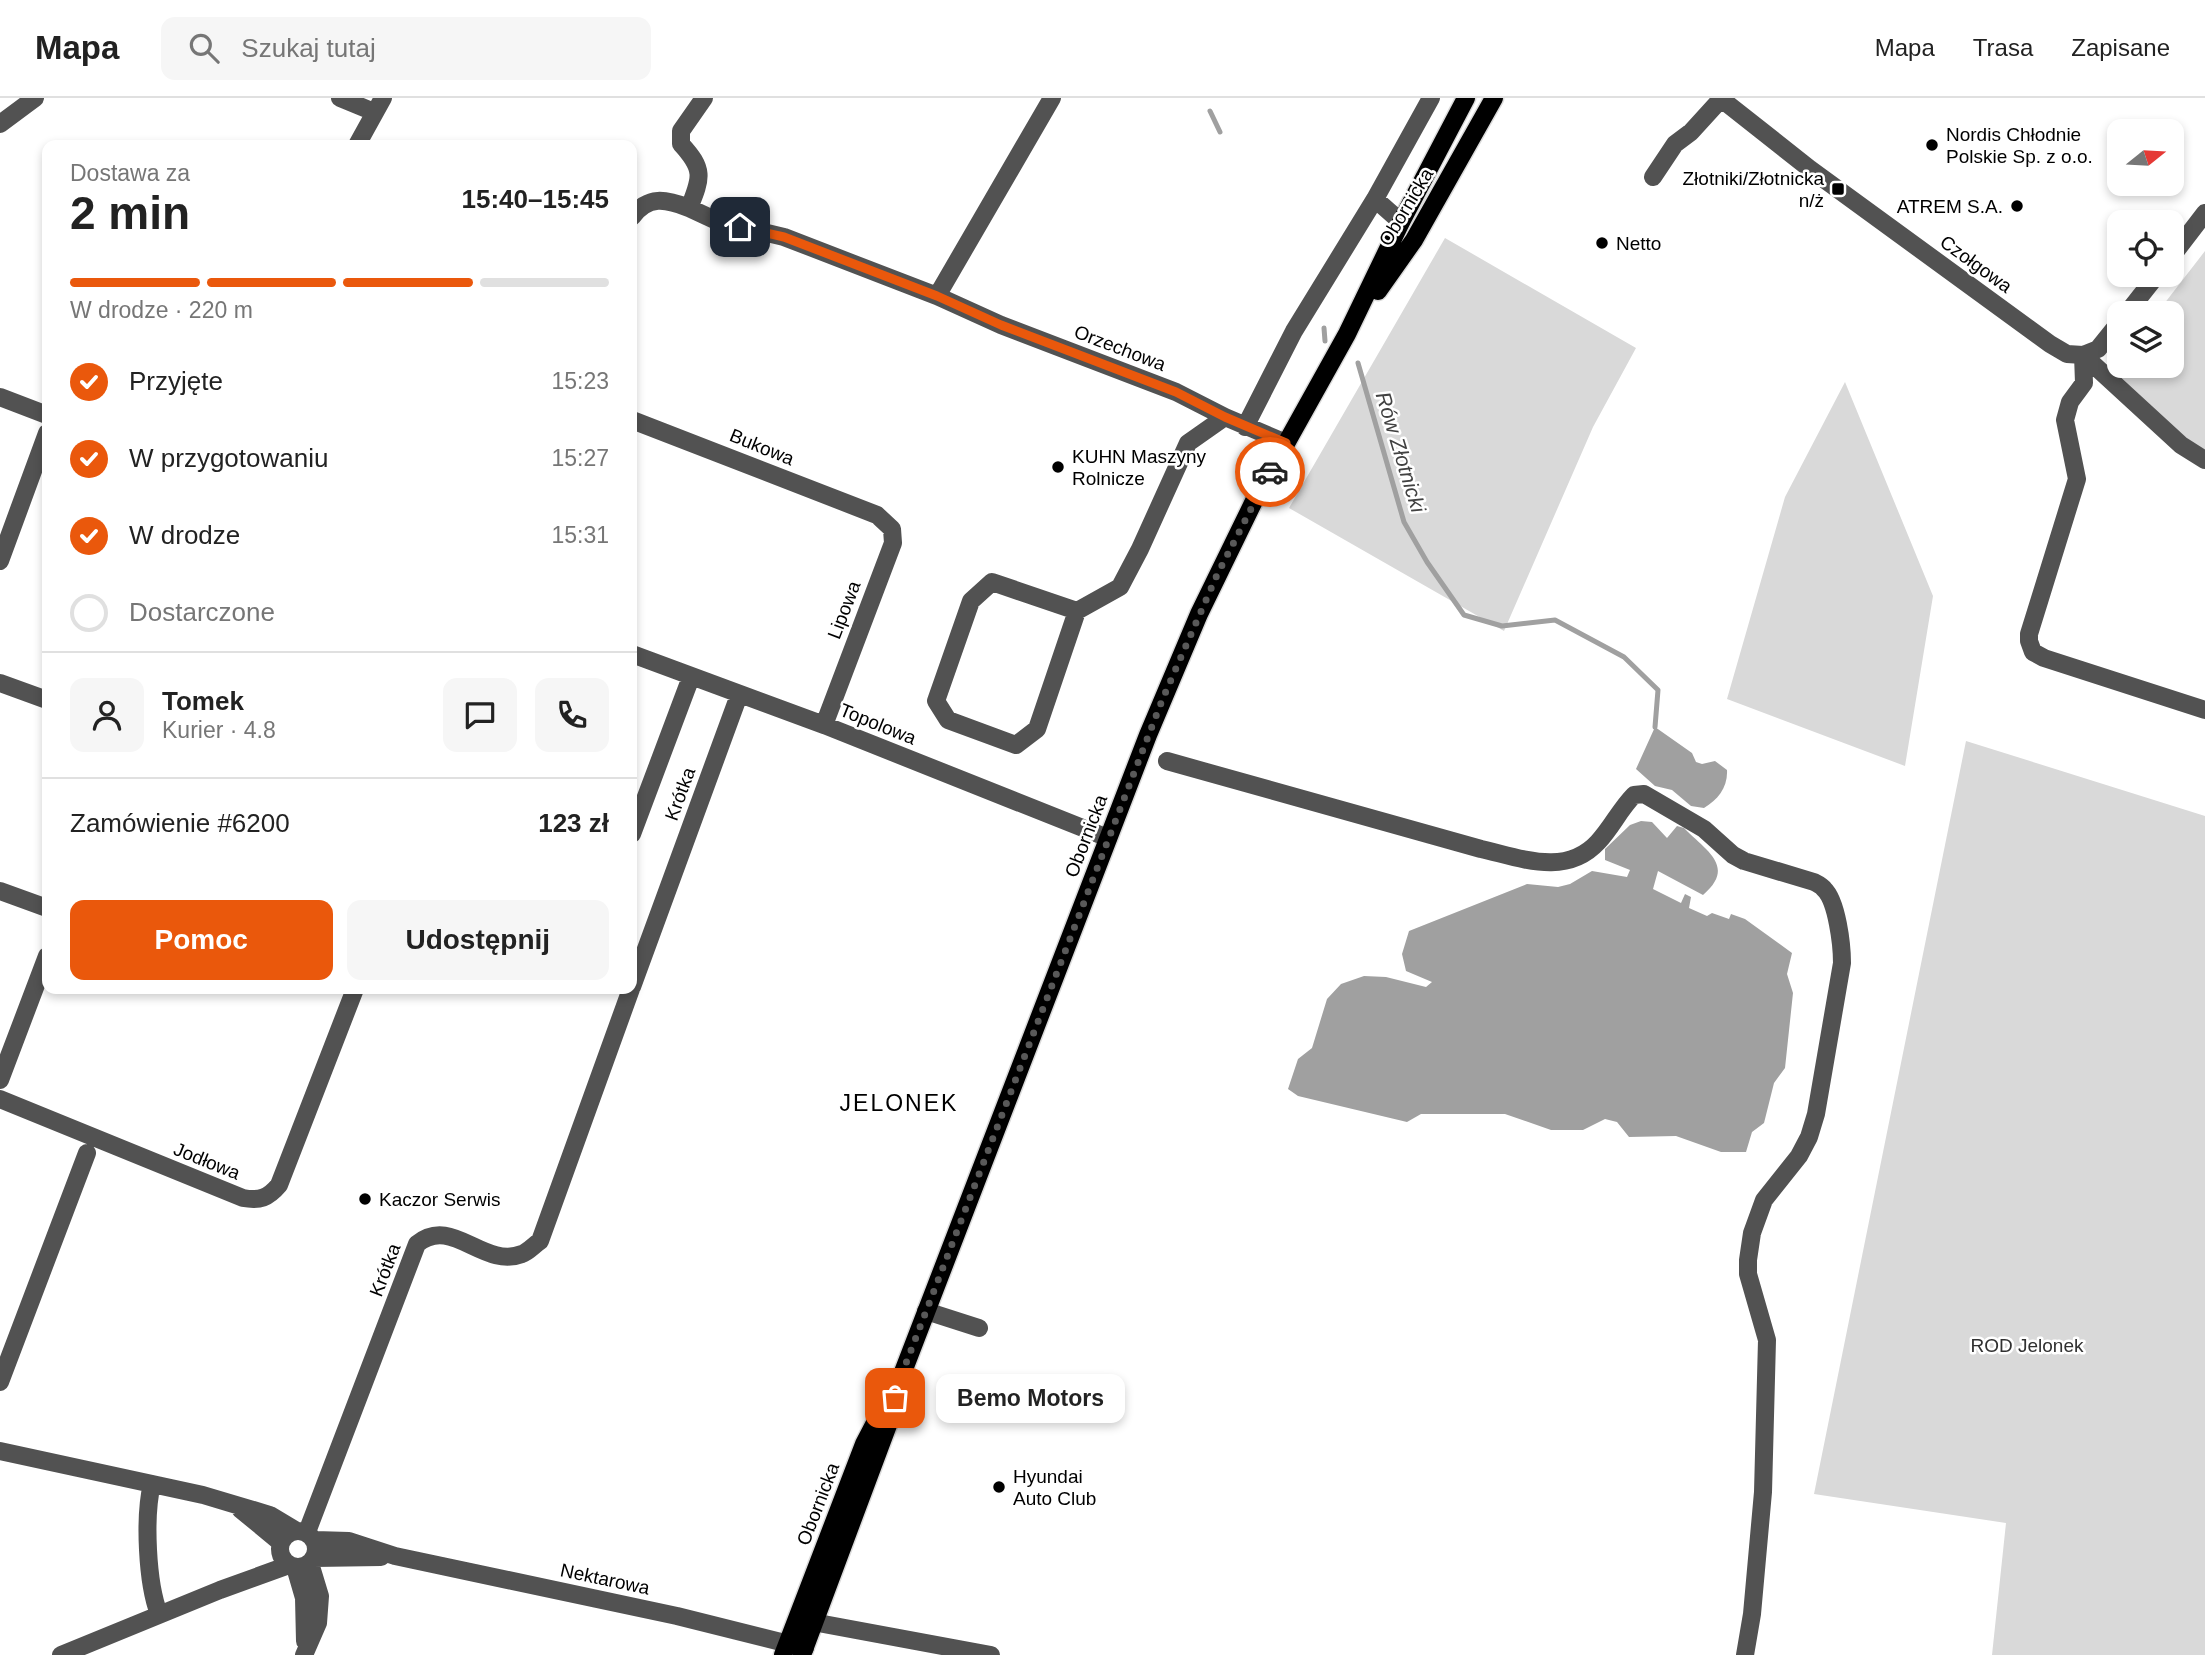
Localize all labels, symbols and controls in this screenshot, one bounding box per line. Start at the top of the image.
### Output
search box [161,17,651,80]
text: Mapa [35,29,119,66]
icon: search [185,29,223,67]
text: Szukaj tutaj [241,33,376,63]
text: Mapa [1875,34,1935,61]
text: Trasa [1973,34,2033,61]
text: Zapisane [2071,34,2170,61]
north arrow [2107,119,2184,196]
map controls [2107,119,2184,378]
place label: Nordis Chłodnie Polskie Sp. z o.o. [1946,124,2093,167]
marker: Nordis Chłodnie Polskie Sp. z o.o. [1924,137,1940,153]
text: Dostawa za [70,160,190,186]
street label: Obornicka [1375,164,1438,250]
place label: Złotniki/Złotnicka n/ż [1683,168,1824,211]
marker: Złotniki/Złotnicka n/ż [1830,181,1846,197]
text: 15:40–15:45 [462,184,609,214]
text: 2 min [70,187,190,239]
place label: ATREM S.A. [1897,196,2003,217]
pin [710,197,770,257]
marker: ATREM S.A. [2009,198,2025,214]
icon: home [721,208,759,246]
button: locate [2107,210,2184,287]
street label: Czołgowa [1936,231,2016,297]
place label: Netto [1616,233,1661,254]
marker: Netto [1594,235,1610,251]
text: W drodze · 220 m [70,297,253,323]
button: layers [2107,301,2184,378]
street label: Orzechowa [1071,321,1169,375]
icon: check [70,363,108,401]
text: Przyjęte [129,366,223,396]
text: 15:23 [551,368,609,394]
water label: Rów Złotnicki [1372,389,1431,516]
street label: Bukowa [727,425,798,470]
courier [1235,437,1305,507]
icon: check [70,440,108,478]
text: W przygotowaniu [129,443,328,473]
text: 15:27 [551,445,609,471]
place label: KUHN Maszyny Rolnicze [1072,446,1207,489]
icon: car [1251,453,1289,491]
marker: KUHN Maszyny Rolnicze [1050,459,1066,475]
icon: check [70,517,108,555]
text: W drodze [129,520,240,550]
text: 15:31 [551,522,609,548]
street label: Lipowa [823,578,865,642]
text: Dostarczone [129,597,275,627]
button: person [70,678,144,752]
button: chat [443,678,517,752]
button: phone [535,678,609,752]
text: Tomek [162,686,244,716]
street label: Topolowa [837,699,920,749]
text: Kurier · 4.8 [162,717,276,743]
street label: Krótka [661,764,699,823]
street label: Obornicka [1061,791,1111,880]
text: Zamówienie #6200 [70,808,290,838]
text: 123 zł [538,808,609,838]
button: Pomoc [70,900,333,980]
button: Udostępnij [347,900,609,980]
district label: JELONEK [840,1090,958,1116]
street label: Jodłowa [171,1138,244,1184]
place label: Kaczor Serwis [379,1189,500,1210]
marker: Kaczor Serwis [357,1191,373,1207]
street label: Krótka [365,1240,405,1299]
park label: ROD Jelonek [1971,1335,2084,1356]
pin [865,1368,925,1428]
callout: Bemo Motors [937,1374,1126,1422]
icon: bag [876,1379,914,1417]
text: Bemo Motors [957,1385,1104,1411]
street label: Obornicka [793,1459,843,1548]
place label: Hyundai Auto Club [1013,1466,1096,1509]
marker: Hyundai Auto Club [991,1479,1007,1495]
street label: Nektarowa [558,1559,652,1599]

